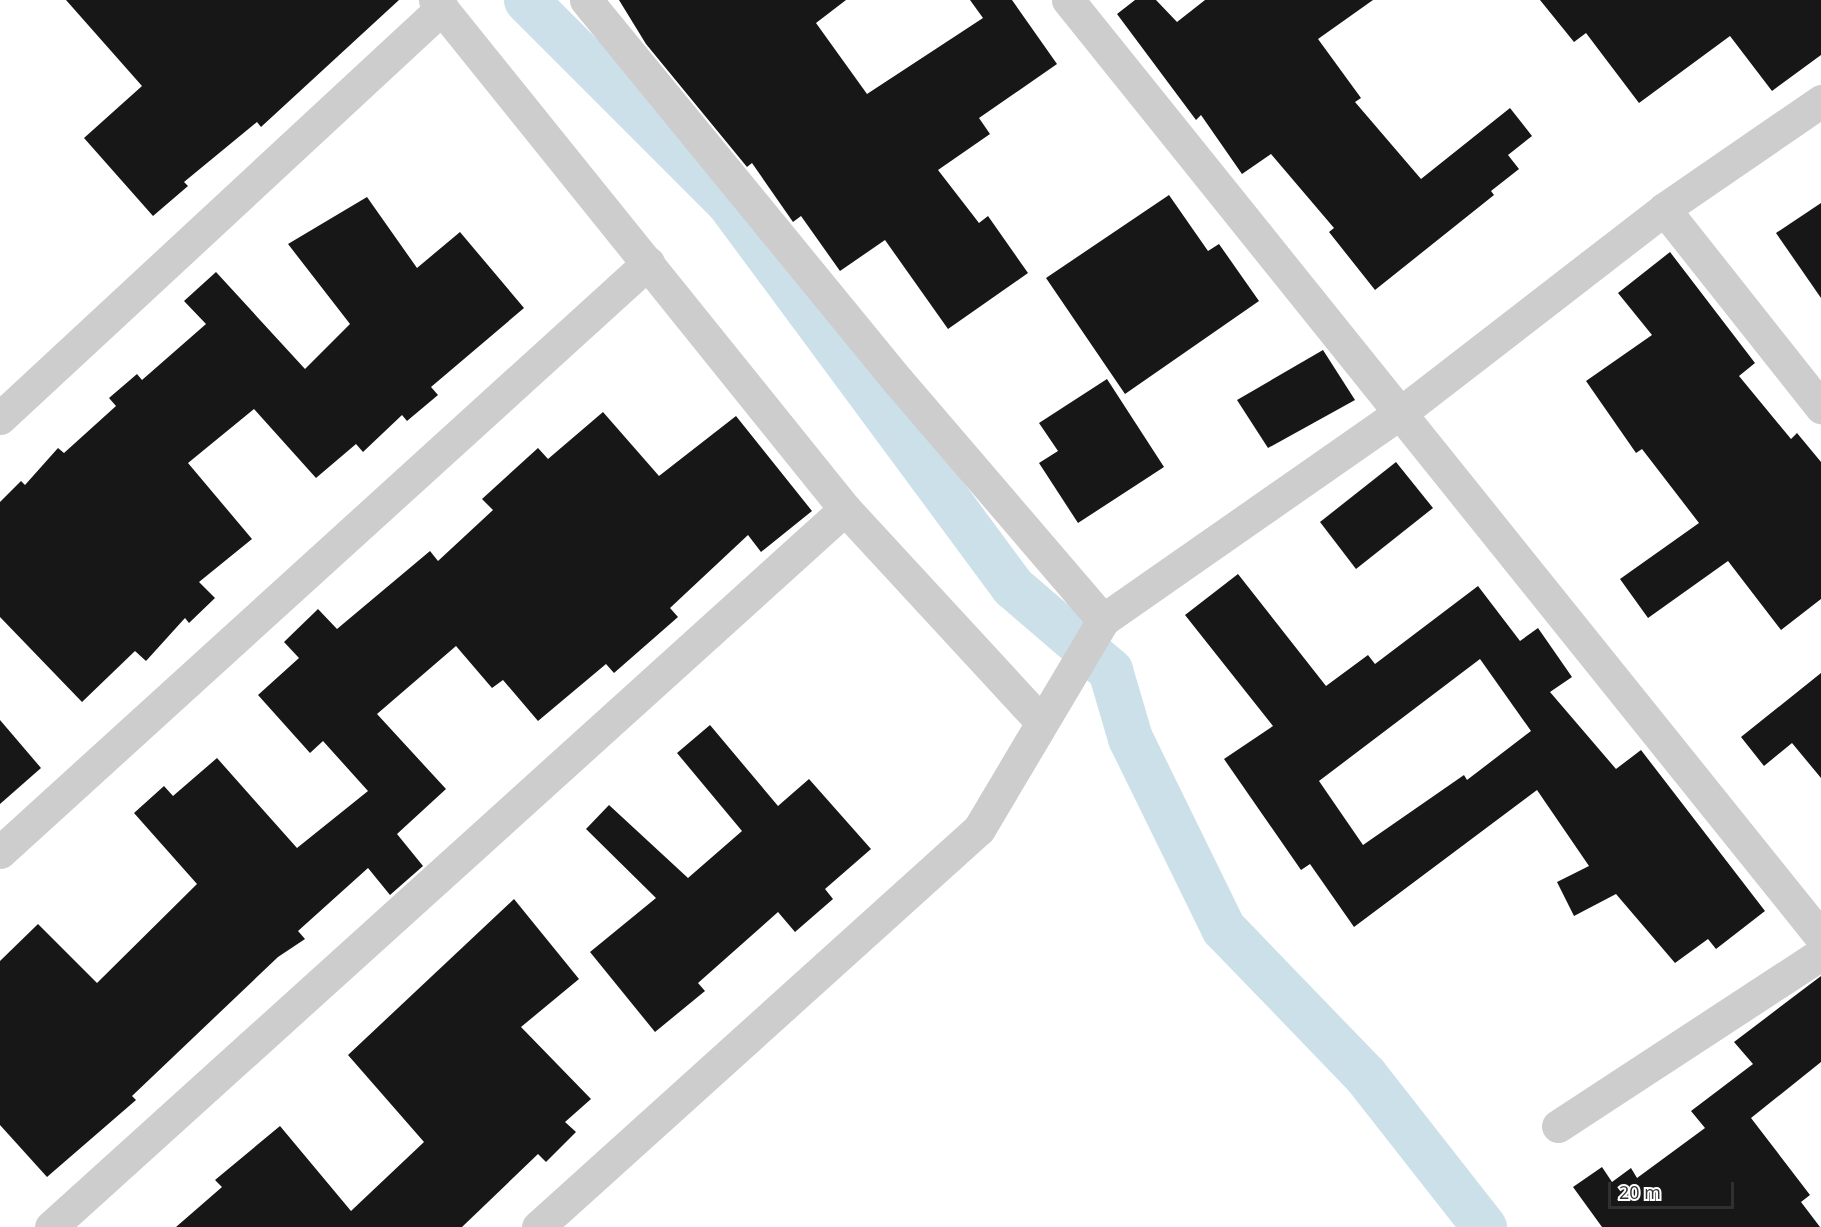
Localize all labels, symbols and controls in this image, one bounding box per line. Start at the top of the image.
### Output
scale bar [1611,1170,1737,1208]
text: 20 m [1619,1180,1661,1204]

